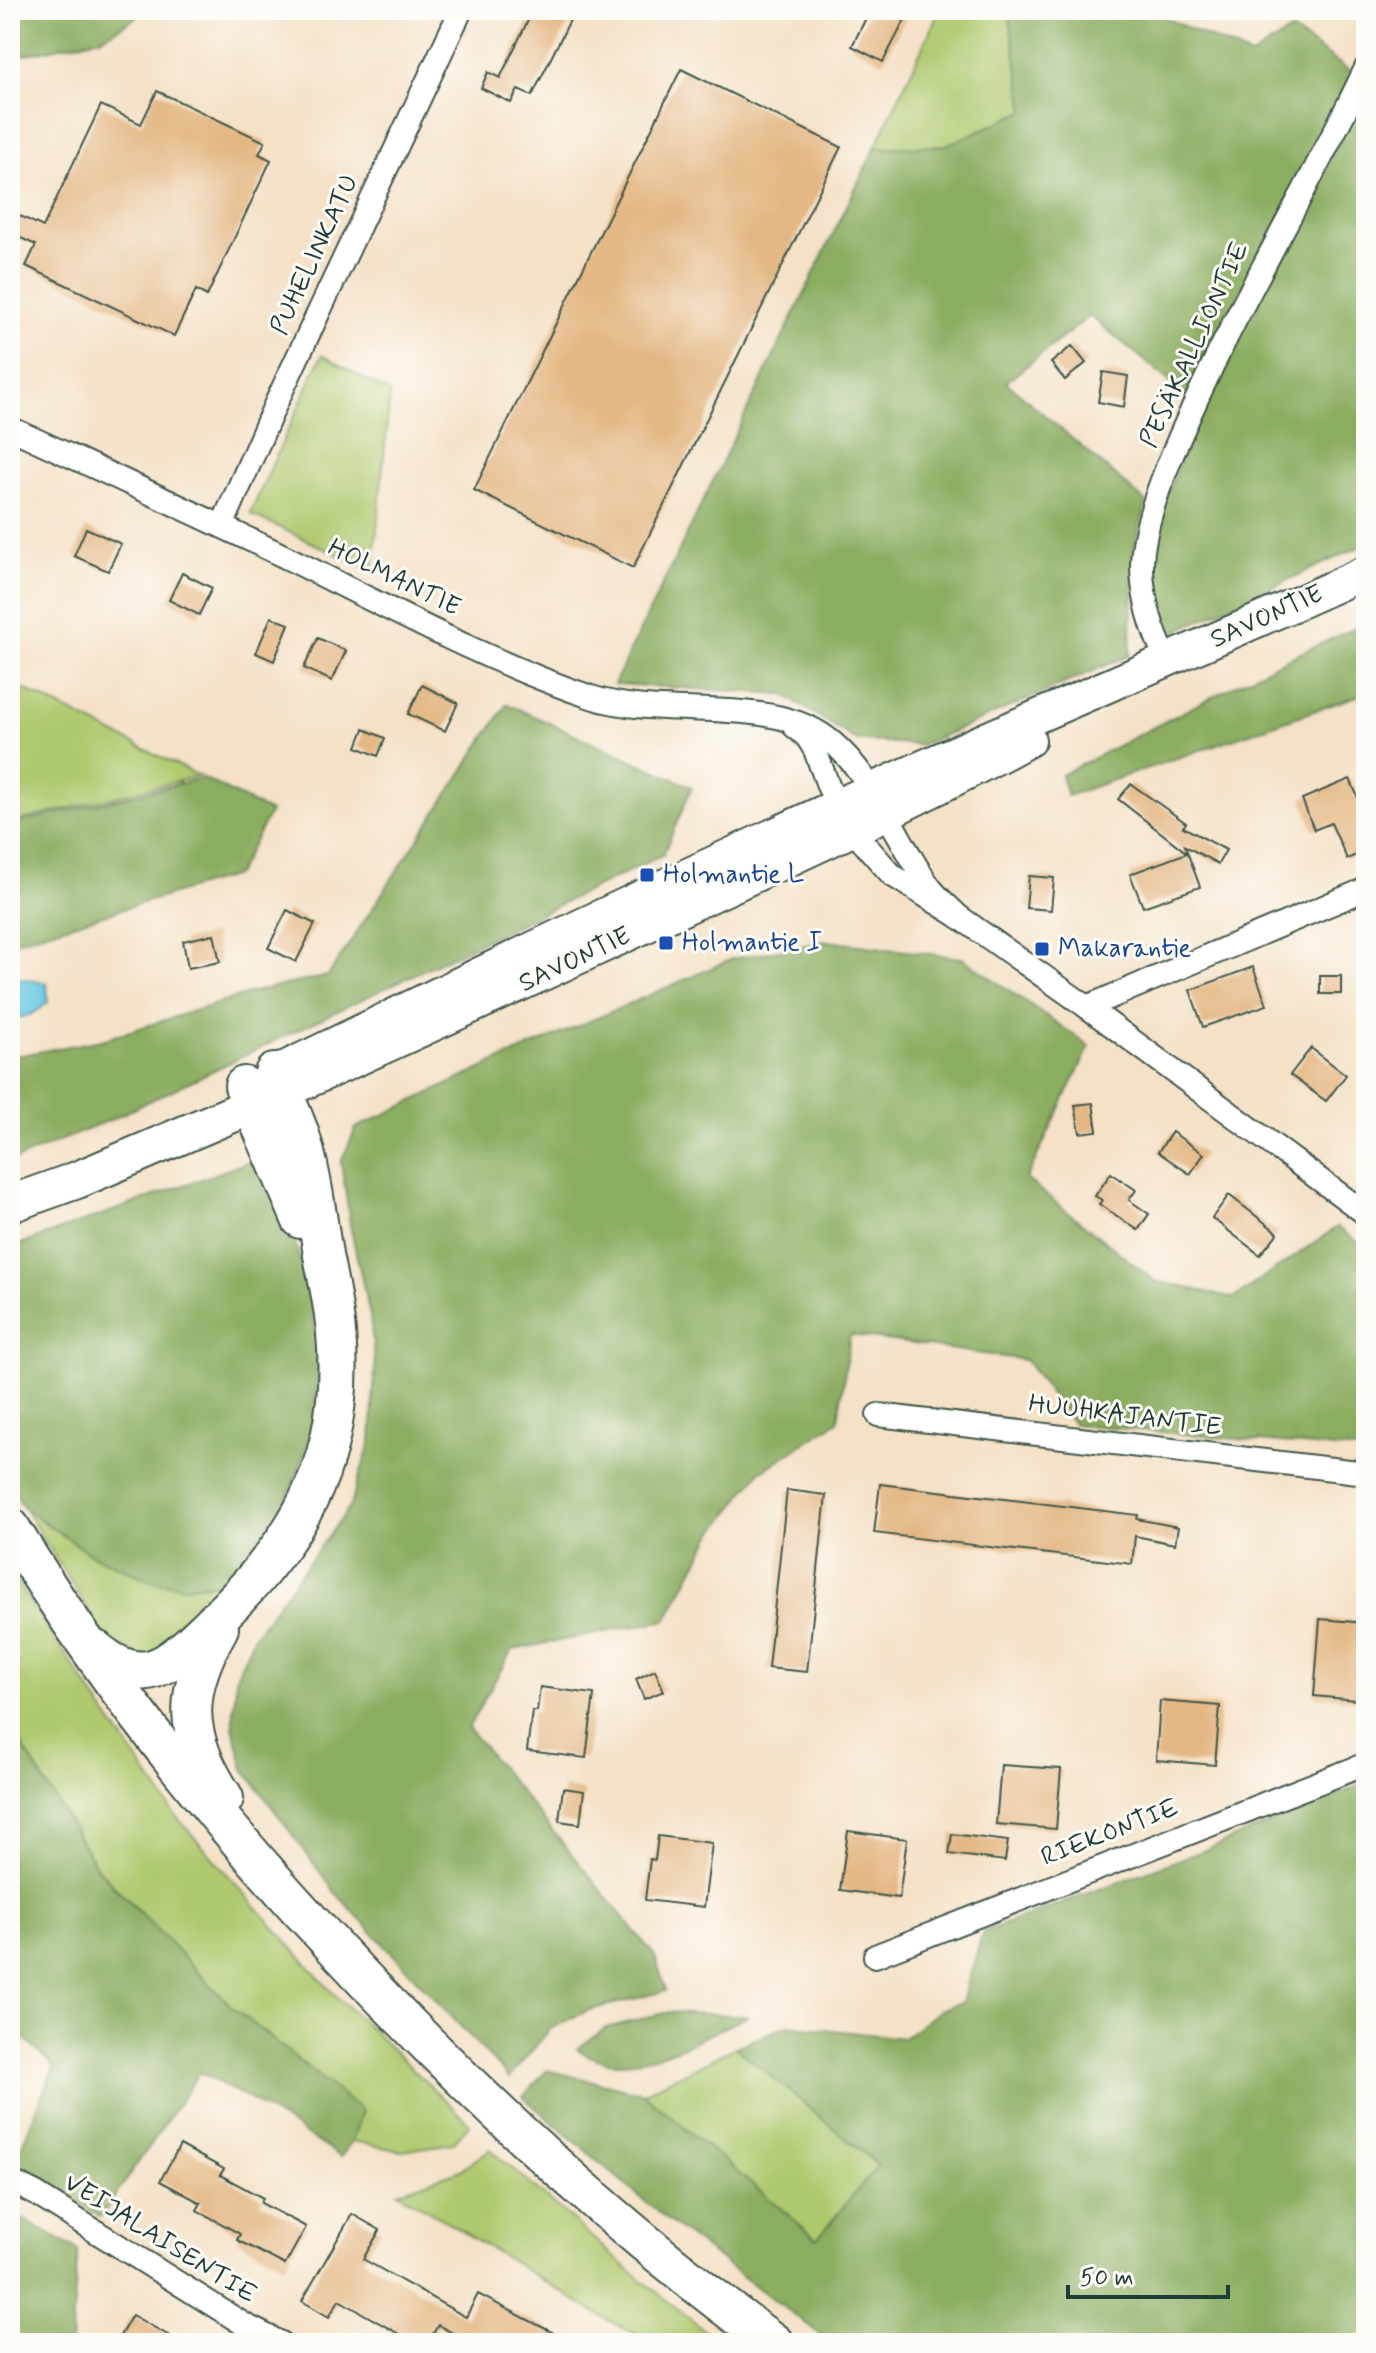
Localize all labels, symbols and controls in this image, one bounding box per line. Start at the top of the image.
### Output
street label: PUHELINKATU [263,169,367,341]
street label: PESÄKALLIONTIE [1132,237,1258,453]
street label: HOLMANTIE [322,531,466,625]
street label: SAVONTIE [1205,577,1329,657]
place label: Holmantie L [663,858,804,892]
marker: Holmantie L [638,866,656,884]
street label: SAVONTIE [514,919,636,1001]
place label: Holmantie I [682,926,822,960]
place label: Makarantie [1058,932,1191,966]
marker: Holmantie I [657,934,675,952]
marker: Makarantie [1033,940,1051,958]
street label: HUUHKAJANTIE [1027,1387,1223,1445]
street label: RIEKONTIE [1036,1791,1184,1875]
street label: VEIJALAISENTIE [57,2166,263,2312]
scale bar [1068,2249,1228,2299]
text: 50 m [1080,2263,1134,2294]

